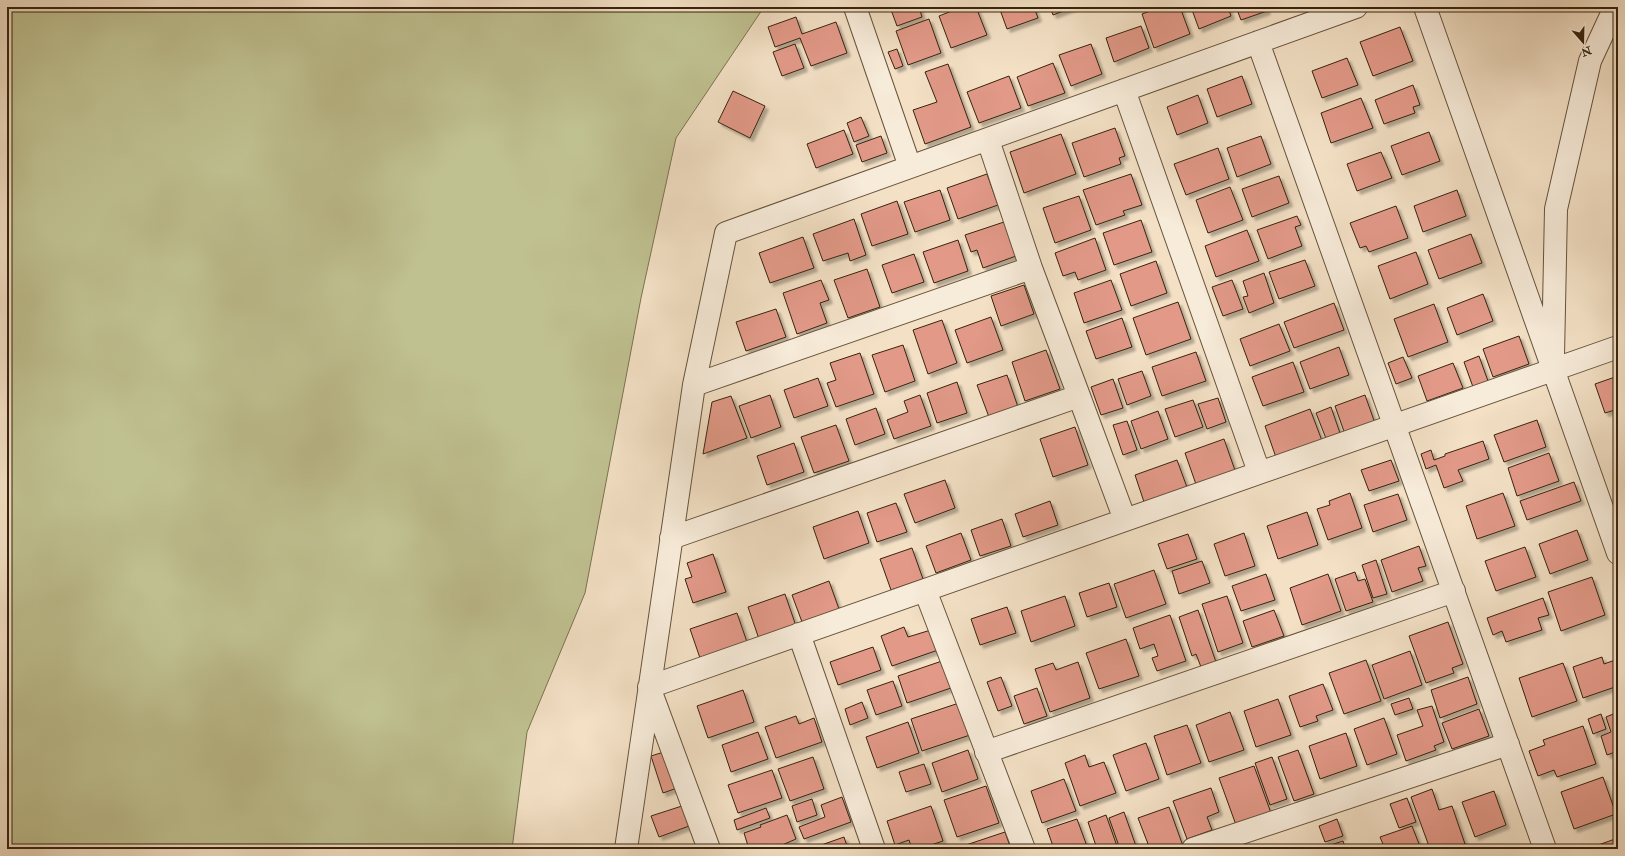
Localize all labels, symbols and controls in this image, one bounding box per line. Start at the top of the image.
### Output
north arrow [1563,22,1603,62]
text: N [1578,43,1594,59]

